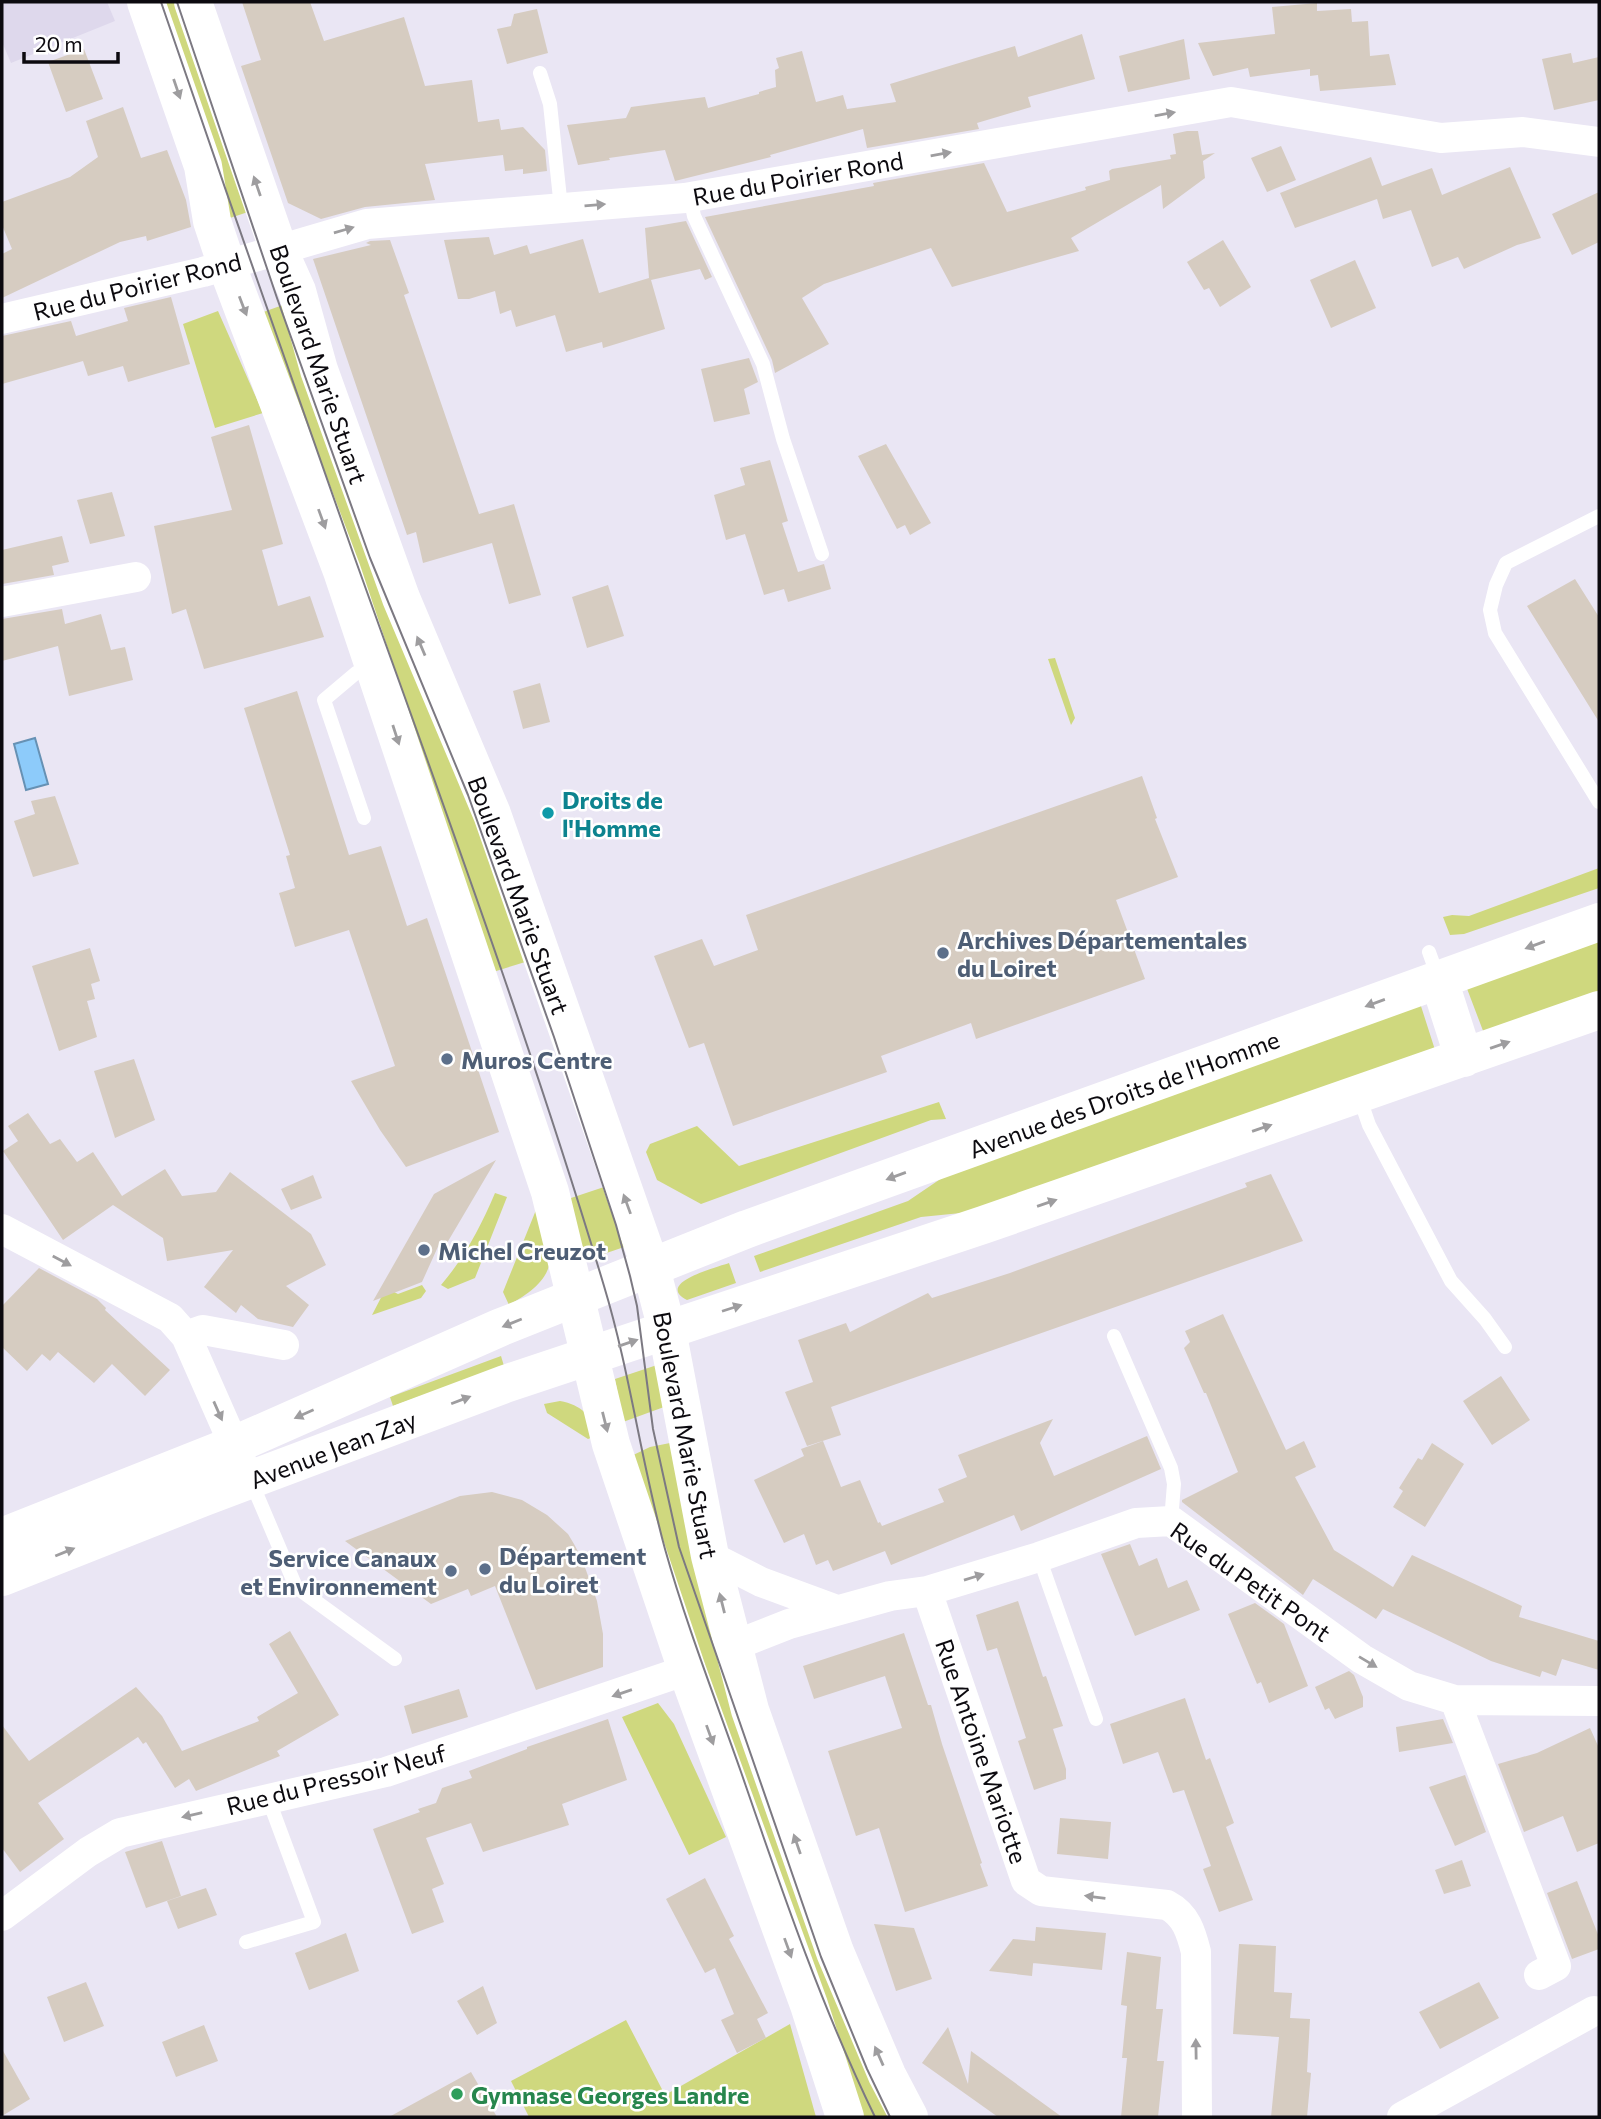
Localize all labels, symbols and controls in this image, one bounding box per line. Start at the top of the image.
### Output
scale bar [24,21,119,65]
text: 20 m [35,31,83,56]
one-way arrow [172,79,183,100]
one-way arrow [1154,108,1176,119]
street label: Rue du Poirier Rond [690,145,906,211]
one-way arrow [930,148,952,159]
one-way arrow [251,176,262,197]
one-way arrow [584,199,606,210]
one-way arrow [334,224,355,234]
street label: Boulevard Marie Stuart [264,240,374,488]
street label: Rue du Poirier Rond [30,246,244,326]
one-way arrow [237,296,248,317]
one-way arrow [317,509,328,530]
one-way arrow [415,635,426,656]
one-way arrow [392,724,402,745]
street label: Boulevard Marie Stuart [462,772,576,1018]
place label: Droits de l'Homme [562,785,663,842]
marker: Droits de l'Homme [540,805,556,821]
place label: Archives Départementales du Loiret [957,925,1247,982]
one-way arrow [1525,940,1546,951]
marker: Archives Départementales du Loiret [935,945,951,961]
one-way arrow [1364,998,1385,1009]
street label: Avenue des Droits de l'Homme [965,1024,1283,1164]
one-way arrow [1489,1039,1510,1050]
place label: Muros Centre [461,1045,612,1074]
marker: Muros Centre [439,1051,455,1067]
one-way arrow [1251,1122,1272,1133]
one-way arrow [885,1171,906,1182]
one-way arrow [621,1193,632,1214]
one-way arrow [1037,1197,1058,1208]
place label: Michel Creuzot [438,1236,606,1265]
marker: Michel Creuzot [416,1242,432,1258]
one-way arrow [52,1255,72,1267]
one-way arrow [722,1302,743,1313]
street label: Boulevard Marie Stuart [648,1309,724,1561]
one-way arrow [502,1317,523,1328]
one-way arrow [618,1337,639,1348]
one-way arrow [450,1395,471,1406]
one-way arrow [212,1401,224,1421]
street label: Avenue Jean Zay [246,1404,420,1494]
one-way arrow [294,1408,314,1420]
one-way arrow [600,1411,611,1433]
street label: Rue du Petit Pont [1165,1515,1337,1647]
place label: Département du Loiret [499,1541,646,1598]
place label: Service Canaux et Environnement [240,1543,437,1600]
one-way arrow [55,1547,76,1558]
marker: Département du Loiret [477,1561,493,1577]
marker: Service Canaux et Environnement [443,1563,459,1579]
one-way arrow [964,1571,985,1582]
one-way arrow [716,1592,727,1614]
street label: Rue Antoine Mariotte [930,1635,1034,1867]
one-way arrow [1358,1656,1377,1668]
one-way arrow [612,1688,633,1699]
one-way arrow [705,1724,716,1745]
street label: Rue du Pressoir Neuf [223,1738,449,1820]
one-way arrow [181,1810,203,1821]
one-way arrow [791,1833,802,1854]
one-way arrow [1083,1891,1105,1902]
one-way arrow [783,1938,794,1959]
one-way arrow [1191,2038,1202,2060]
one-way arrow [873,2046,885,2066]
place label: Gymnase Georges Landre [471,2080,749,2109]
marker: Gymnase Georges Landre [449,2086,465,2102]

